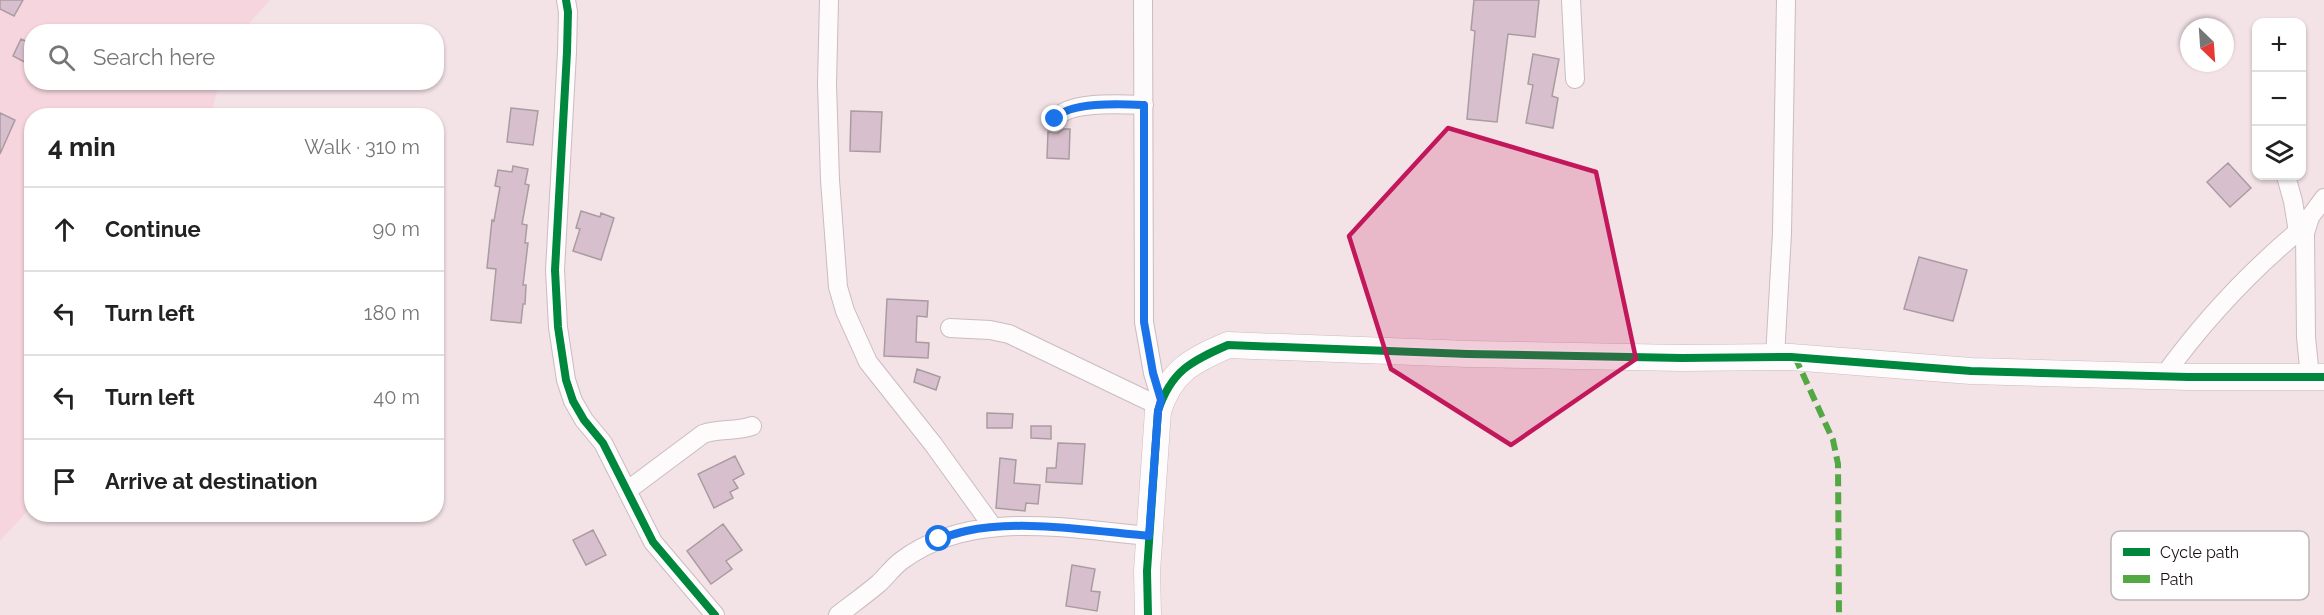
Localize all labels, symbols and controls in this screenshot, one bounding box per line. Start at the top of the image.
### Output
north arrow [2180,18,2234,72]
map controls [2252,18,2306,180]
button: + [2252,18,2306,72]
search box [24,24,444,90]
icon: search [45,41,78,74]
text: Search here [93,44,215,70]
button: − [2252,72,2306,126]
route end [1041,105,1067,131]
button: layers [2252,126,2306,180]
text: 4 min [48,132,116,162]
text: Walk · 310 m [304,135,420,159]
icon: ahead [48,213,81,246]
text: Continue [105,216,201,242]
text: 90 m [373,217,420,241]
icon: left [48,297,81,330]
text: Turn left [105,300,195,326]
text: 180 m [364,301,420,325]
icon: left [48,381,81,414]
text: Turn left [105,384,195,410]
text: 40 m [373,385,420,409]
icon: arrive [48,465,81,498]
text: Arrive at destination [105,468,318,494]
route start [925,525,951,551]
legend [2111,531,2309,600]
text: Cycle path [2160,543,2239,562]
text: Path [2160,570,2193,589]

